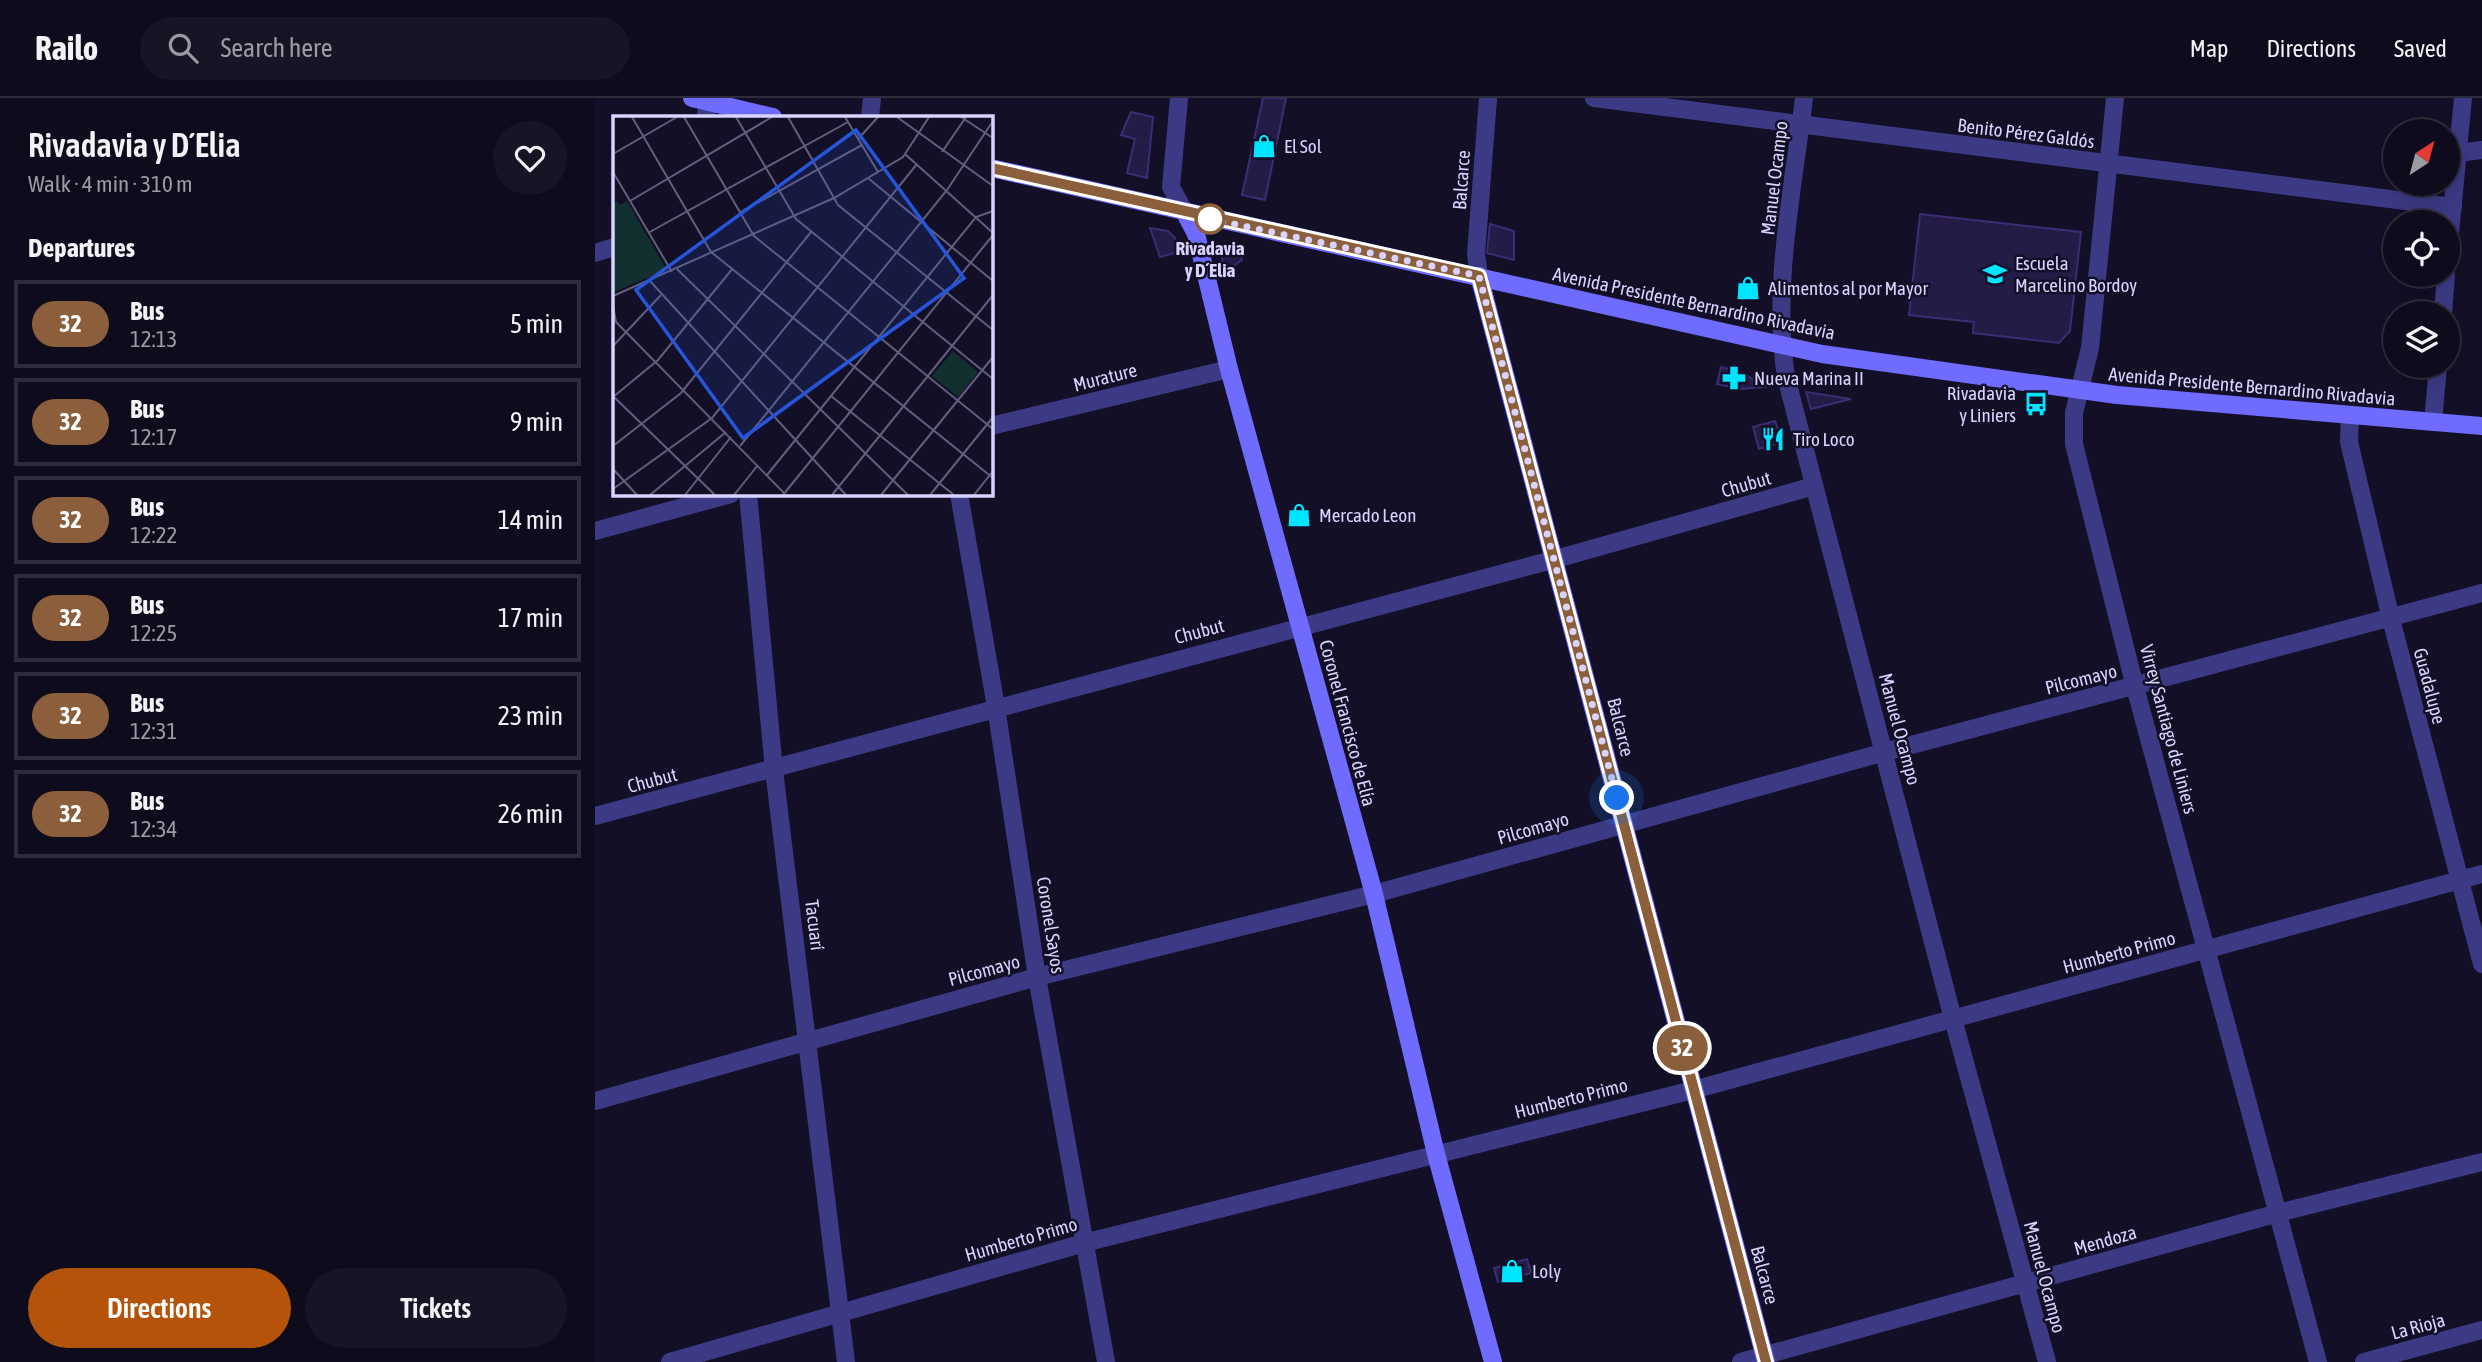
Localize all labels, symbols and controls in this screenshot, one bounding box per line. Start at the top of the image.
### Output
search box [140,17,630,80]
text: Railo [35,29,98,67]
icon: search [164,29,202,67]
text: Search here [220,33,333,63]
text: Map [2190,35,2228,62]
text: Directions [2266,35,2356,62]
text: Saved [2394,35,2447,62]
street label: Benito Pérez Galdós [1956,114,2096,152]
inset map [613,116,992,495]
north arrow [2383,119,2461,196]
map controls [2383,119,2460,378]
street label: Manuel Ocampo [1756,120,1792,236]
button: heart [493,121,567,195]
text: Rivadavia y D´Elia [28,126,241,164]
shop icon: El Sol [1250,132,1278,160]
place label: El Sol [1284,135,1322,157]
street label: Balcarce [1448,149,1474,211]
text: Walk · 4 min · 310 m [28,171,192,197]
marker: Rivadavia y D´Elia [1195,204,1225,234]
button: locate [2383,210,2460,287]
text: Departures [28,233,135,263]
place label: Rivadavia y D´Elia [1175,237,1245,281]
place label: Escuela Marcelino Bordoy [2015,252,2137,296]
school or university icon: Escuela Marcelino Bordoy [1981,260,2009,288]
street label: Avenida Presidente Bernardino Rivadavia [1551,262,1837,344]
shop icon: Alimentos al por Mayor [1734,274,1762,302]
place label: Alimentos al por Mayor [1768,277,1929,299]
text: Bus [130,296,164,326]
button: layers [2383,301,2460,378]
text: 5 min [510,309,563,339]
text: 32 [59,310,82,337]
text: 12:13 [130,326,177,352]
street label: Murature [1071,358,1139,396]
street label: Avenida Presidente Bernardino Rivadavia [2108,362,2396,410]
pharmacy icon: Nueva Marina II [1720,364,1748,392]
place label: Nueva Marina II [1754,367,1864,389]
place label: Rivadavia y Liniers [1947,382,2016,426]
bus stop icon: Rivadavia y Liniers [2022,390,2050,418]
text: Bus [130,394,164,424]
text: 9 min [510,407,563,437]
text: 32 [59,408,82,435]
text: 12:17 [130,424,177,450]
restaurant icon: Tiro Loco [1759,425,1787,453]
place label: Tiro Loco [1793,428,1855,450]
street label: Chubut [1719,466,1773,502]
text: Bus [130,492,164,522]
shop icon: Mercado Leon [1285,501,1313,529]
place label: Mercado Leon [1319,504,1416,526]
text: 14 min [498,505,563,535]
text: 32 [59,506,82,533]
text: 12:22 [130,522,177,548]
text: Bus [130,590,164,620]
text: 17 min [498,603,563,633]
text: 32 [59,604,82,631]
street label: Chubut [1172,614,1226,648]
text: 12:25 [130,620,177,646]
street label: Coronel Francisco de Elía [1315,637,1381,809]
street label: Virrey Santiago de Liniers [2136,642,2202,816]
street label: Guadalupe [2409,646,2451,726]
street label: Pilcomayo [2043,659,2119,699]
street label: Manuel Ocampo [1875,671,1925,787]
text: Bus [130,688,164,718]
street label: Balcarce [1603,695,1639,759]
text: 23 min [498,701,563,731]
text: 32 [59,702,82,729]
text: 12:31 [130,718,177,744]
street label: Chubut [625,763,679,797]
your location [1599,780,1634,815]
text: Bus [130,786,164,816]
text: 26 min [498,799,563,829]
text: 32 [59,800,82,827]
street label: Pilcomayo [1495,807,1571,849]
text: 12:34 [130,816,177,842]
street label: Coronel Sayos [1033,875,1070,975]
street label: Tacuarí [801,898,829,952]
street label: Humberto Primo [2060,926,2178,978]
street label: Pilcomayo [946,950,1022,990]
line badge: 32 [1651,1025,1713,1071]
text: 32 [1671,1034,1693,1061]
street label: Humberto Primo [1512,1073,1630,1123]
street label: Humberto Primo [962,1212,1080,1266]
street label: Manuel Ocampo [2020,1219,2070,1335]
street label: Mendoza [2071,1221,2139,1259]
street label: Balcarce [1747,1243,1783,1307]
shop icon: Loly [1498,1257,1526,1285]
place label: Loly [1532,1260,1561,1282]
button: Directions [28,1268,291,1348]
button: Tickets [305,1268,567,1348]
street label: La Rioja [2389,1308,2447,1344]

